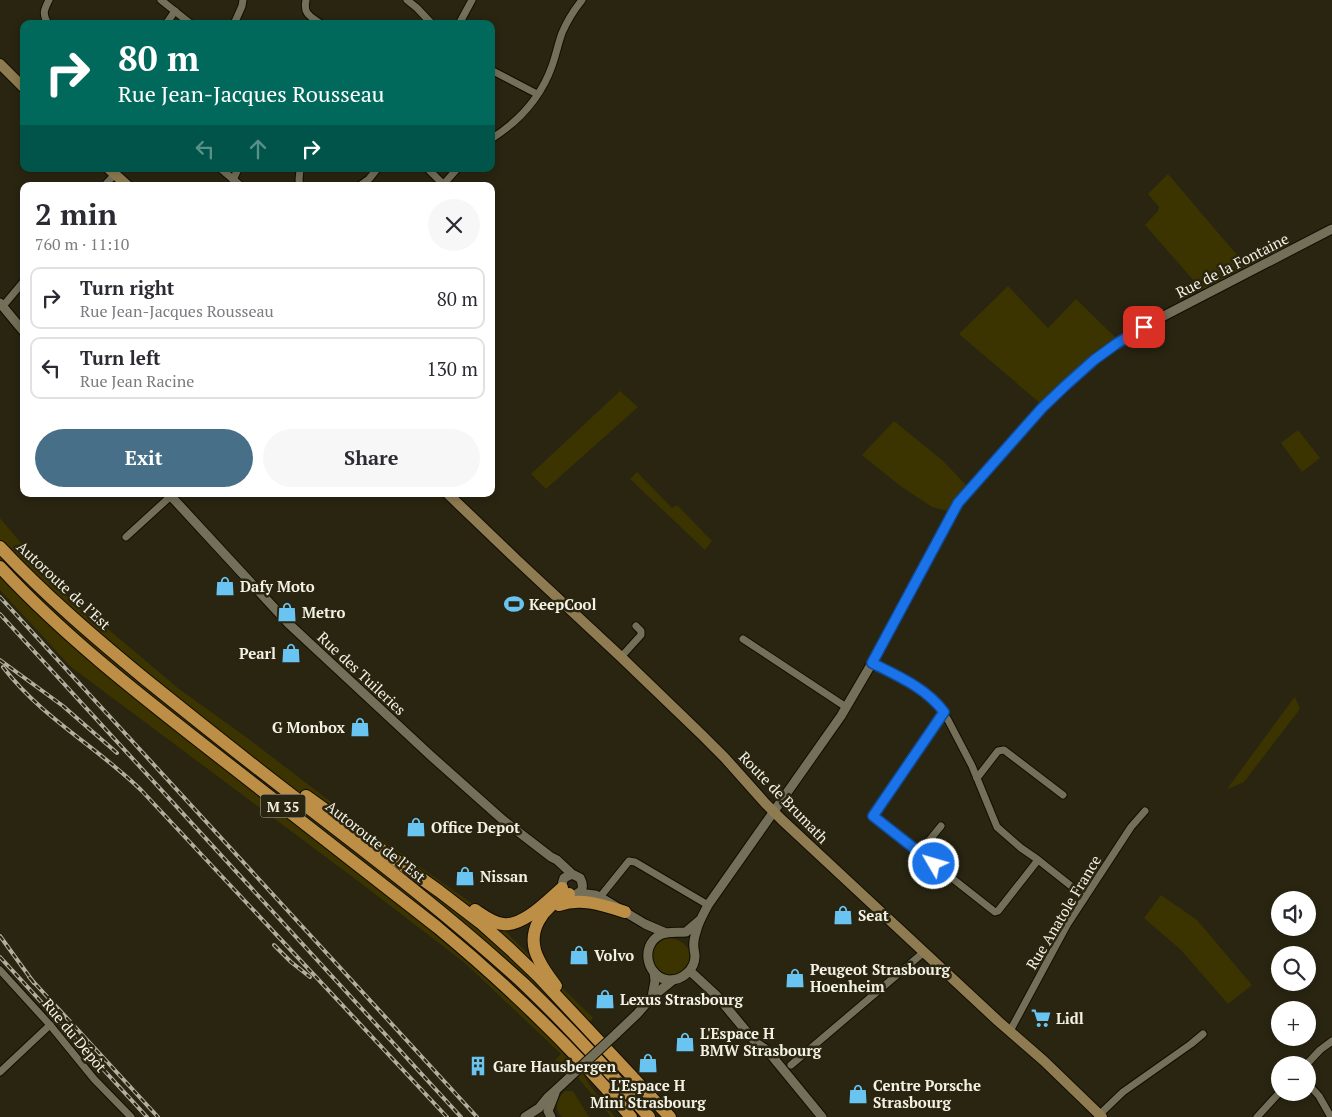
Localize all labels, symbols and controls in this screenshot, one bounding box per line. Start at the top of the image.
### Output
text: 80 m [118,35,199,81]
icon: right [35,40,100,105]
text: Rue Jean-Jacques Rousseau [118,79,385,108]
icon: left [191,135,219,163]
icon: ahead [244,135,272,163]
icon: right [297,135,325,163]
text: 2 min [35,194,117,234]
button: close [428,199,480,251]
street label: Rue de la Fontaine [1172,228,1292,302]
text: 760 m · 11:10 [35,233,129,255]
text: Turn right [80,275,174,300]
icon: right [37,284,65,312]
text: 80 m [437,286,478,311]
text: Rue Jean-Jacques Rousseau [80,300,274,322]
pin [1123,306,1165,348]
icon: arrive [1130,313,1158,341]
text: Turn left [80,345,161,370]
icon: left [37,354,65,382]
text: 130 m [427,356,478,381]
text: Rue Jean Racine [80,370,194,392]
button: Exit [35,429,253,487]
button: Share [263,429,480,487]
street label: Autoroute de l’Est [13,536,116,634]
shop icon: Dafy Moto [214,575,236,597]
place label: Dafy Moto [240,576,315,596]
sports icon: KeepCool [503,593,525,615]
place label: KeepCool [529,594,597,614]
shop icon: Metro [276,601,298,623]
place label: Metro [302,602,345,622]
street label: Rue des Tuileries [314,627,410,719]
shop icon: Pearl [280,642,302,664]
place label: Pearl [239,643,276,663]
shop icon: G Monbox [349,716,371,738]
place label: G Monbox [272,717,346,737]
street label: Route de Brumath [735,747,833,848]
road number: M 35 [260,794,306,818]
street label: Autoroute de l’Est [322,796,430,886]
shop icon: Office Depot [405,816,427,838]
place label: Office Depot [431,817,520,837]
position arrow [907,837,959,889]
street label: Rue Anatole France [1021,851,1105,973]
shop icon: Nissan [454,865,476,887]
place label: Nissan [480,866,528,886]
map controls [1271,891,1316,1101]
button: sound [1271,891,1316,936]
shop icon: Seat [832,904,854,926]
place label: Seat [858,905,889,925]
shop icon: Volvo [568,944,590,966]
place label: Volvo [594,945,634,965]
button: search [1271,946,1316,991]
place label: Peugeot Strasbourg Hoenheim [810,959,950,996]
shop icon: Peugeot Strasbourg Hoenheim [784,967,806,989]
shop icon: Lexus Strasbourg [594,988,616,1010]
place label: Lexus Strasbourg [620,989,744,1009]
street label: Rue du Dépôt [38,994,112,1076]
button: + [1271,1001,1316,1046]
supermarket icon: Lidl [1030,1007,1052,1029]
place label: Lidl [1056,1008,1084,1028]
place label: L'Espace H BMW Strasbourg [700,1023,822,1060]
shop icon: L'Espace H BMW Strasbourg [674,1031,696,1053]
shop icon: L'Espace H Mini Strasbourg [637,1052,659,1074]
building icon: Gare Hausbergen [467,1055,489,1077]
place label: Gare Hausbergen [493,1056,616,1076]
button: − [1271,1056,1316,1101]
place label: L'Espace H Mini Strasbourg [590,1075,706,1112]
place label: Centre Porsche Strasbourg [873,1075,981,1112]
shop icon: Centre Porsche Strasbourg [847,1083,869,1105]

